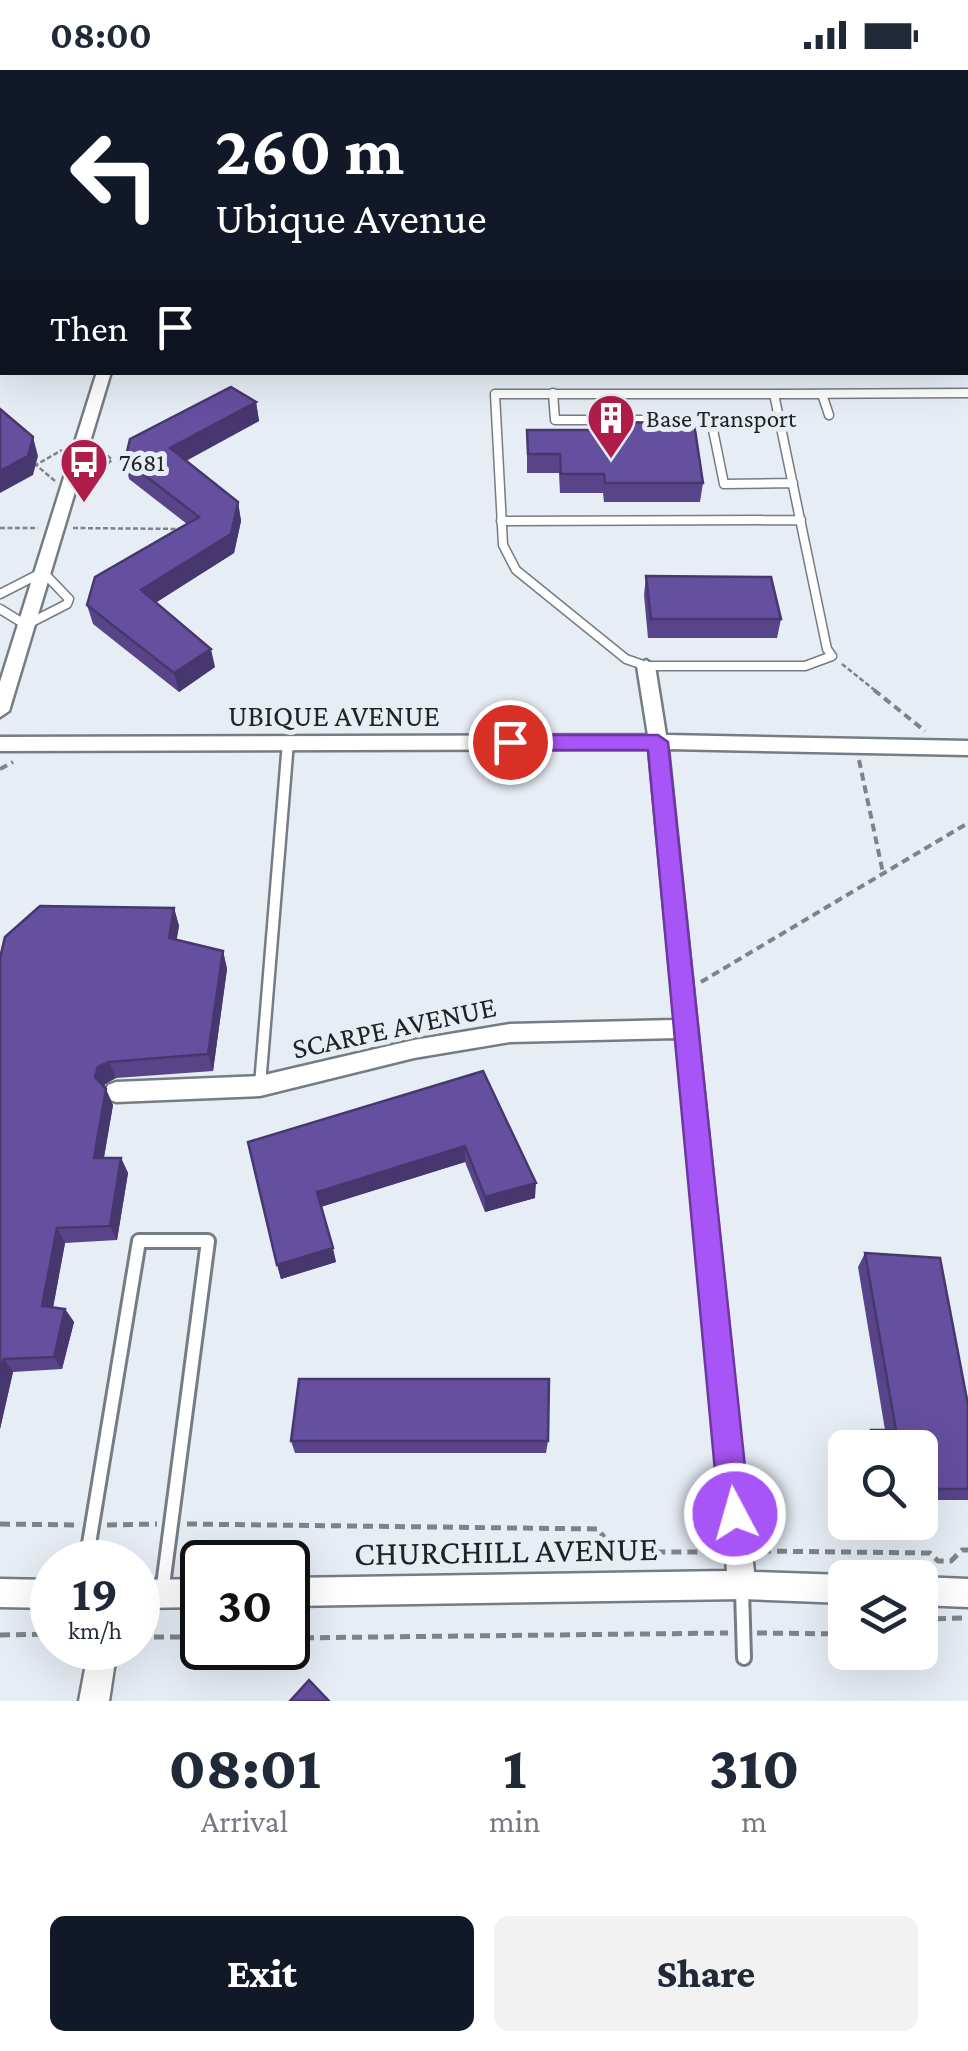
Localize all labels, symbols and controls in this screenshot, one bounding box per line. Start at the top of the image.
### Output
text: 08:00 [50,14,152,56]
icon: left [50,110,180,240]
text: 260 m [215,111,404,189]
text: Ubique Avenue [215,193,487,243]
icon: arrive [148,300,203,355]
text: Then [50,307,128,349]
building icon: Base Transport [585,392,637,460]
place label: Base Transport [646,405,797,433]
bus stop icon: 7681 [58,436,110,504]
place label: 7681 [119,449,165,476]
street label: UBIQUE AVENUE [228,699,440,732]
pin [468,700,553,785]
icon: arrive [483,715,538,770]
street label: SCARPE AVENUE [289,989,499,1065]
map controls [828,1430,938,1670]
button: search [828,1430,938,1540]
position arrow [683,1462,787,1566]
street label: CHURCHILL AVENUE [354,1529,658,1573]
speed limit sign: 30 [180,1540,310,1670]
button: layers [828,1560,938,1670]
text: 19 [72,1565,118,1621]
text: km/h [68,1617,122,1644]
text: 08:01 [169,1734,321,1801]
text: 1 [503,1734,526,1801]
text: 310 [709,1734,799,1801]
text: Arrival [201,1803,288,1839]
text: min [489,1803,540,1839]
text: m [741,1803,767,1839]
button: Exit [50,1916,474,2031]
button: Share [494,1916,918,2031]

